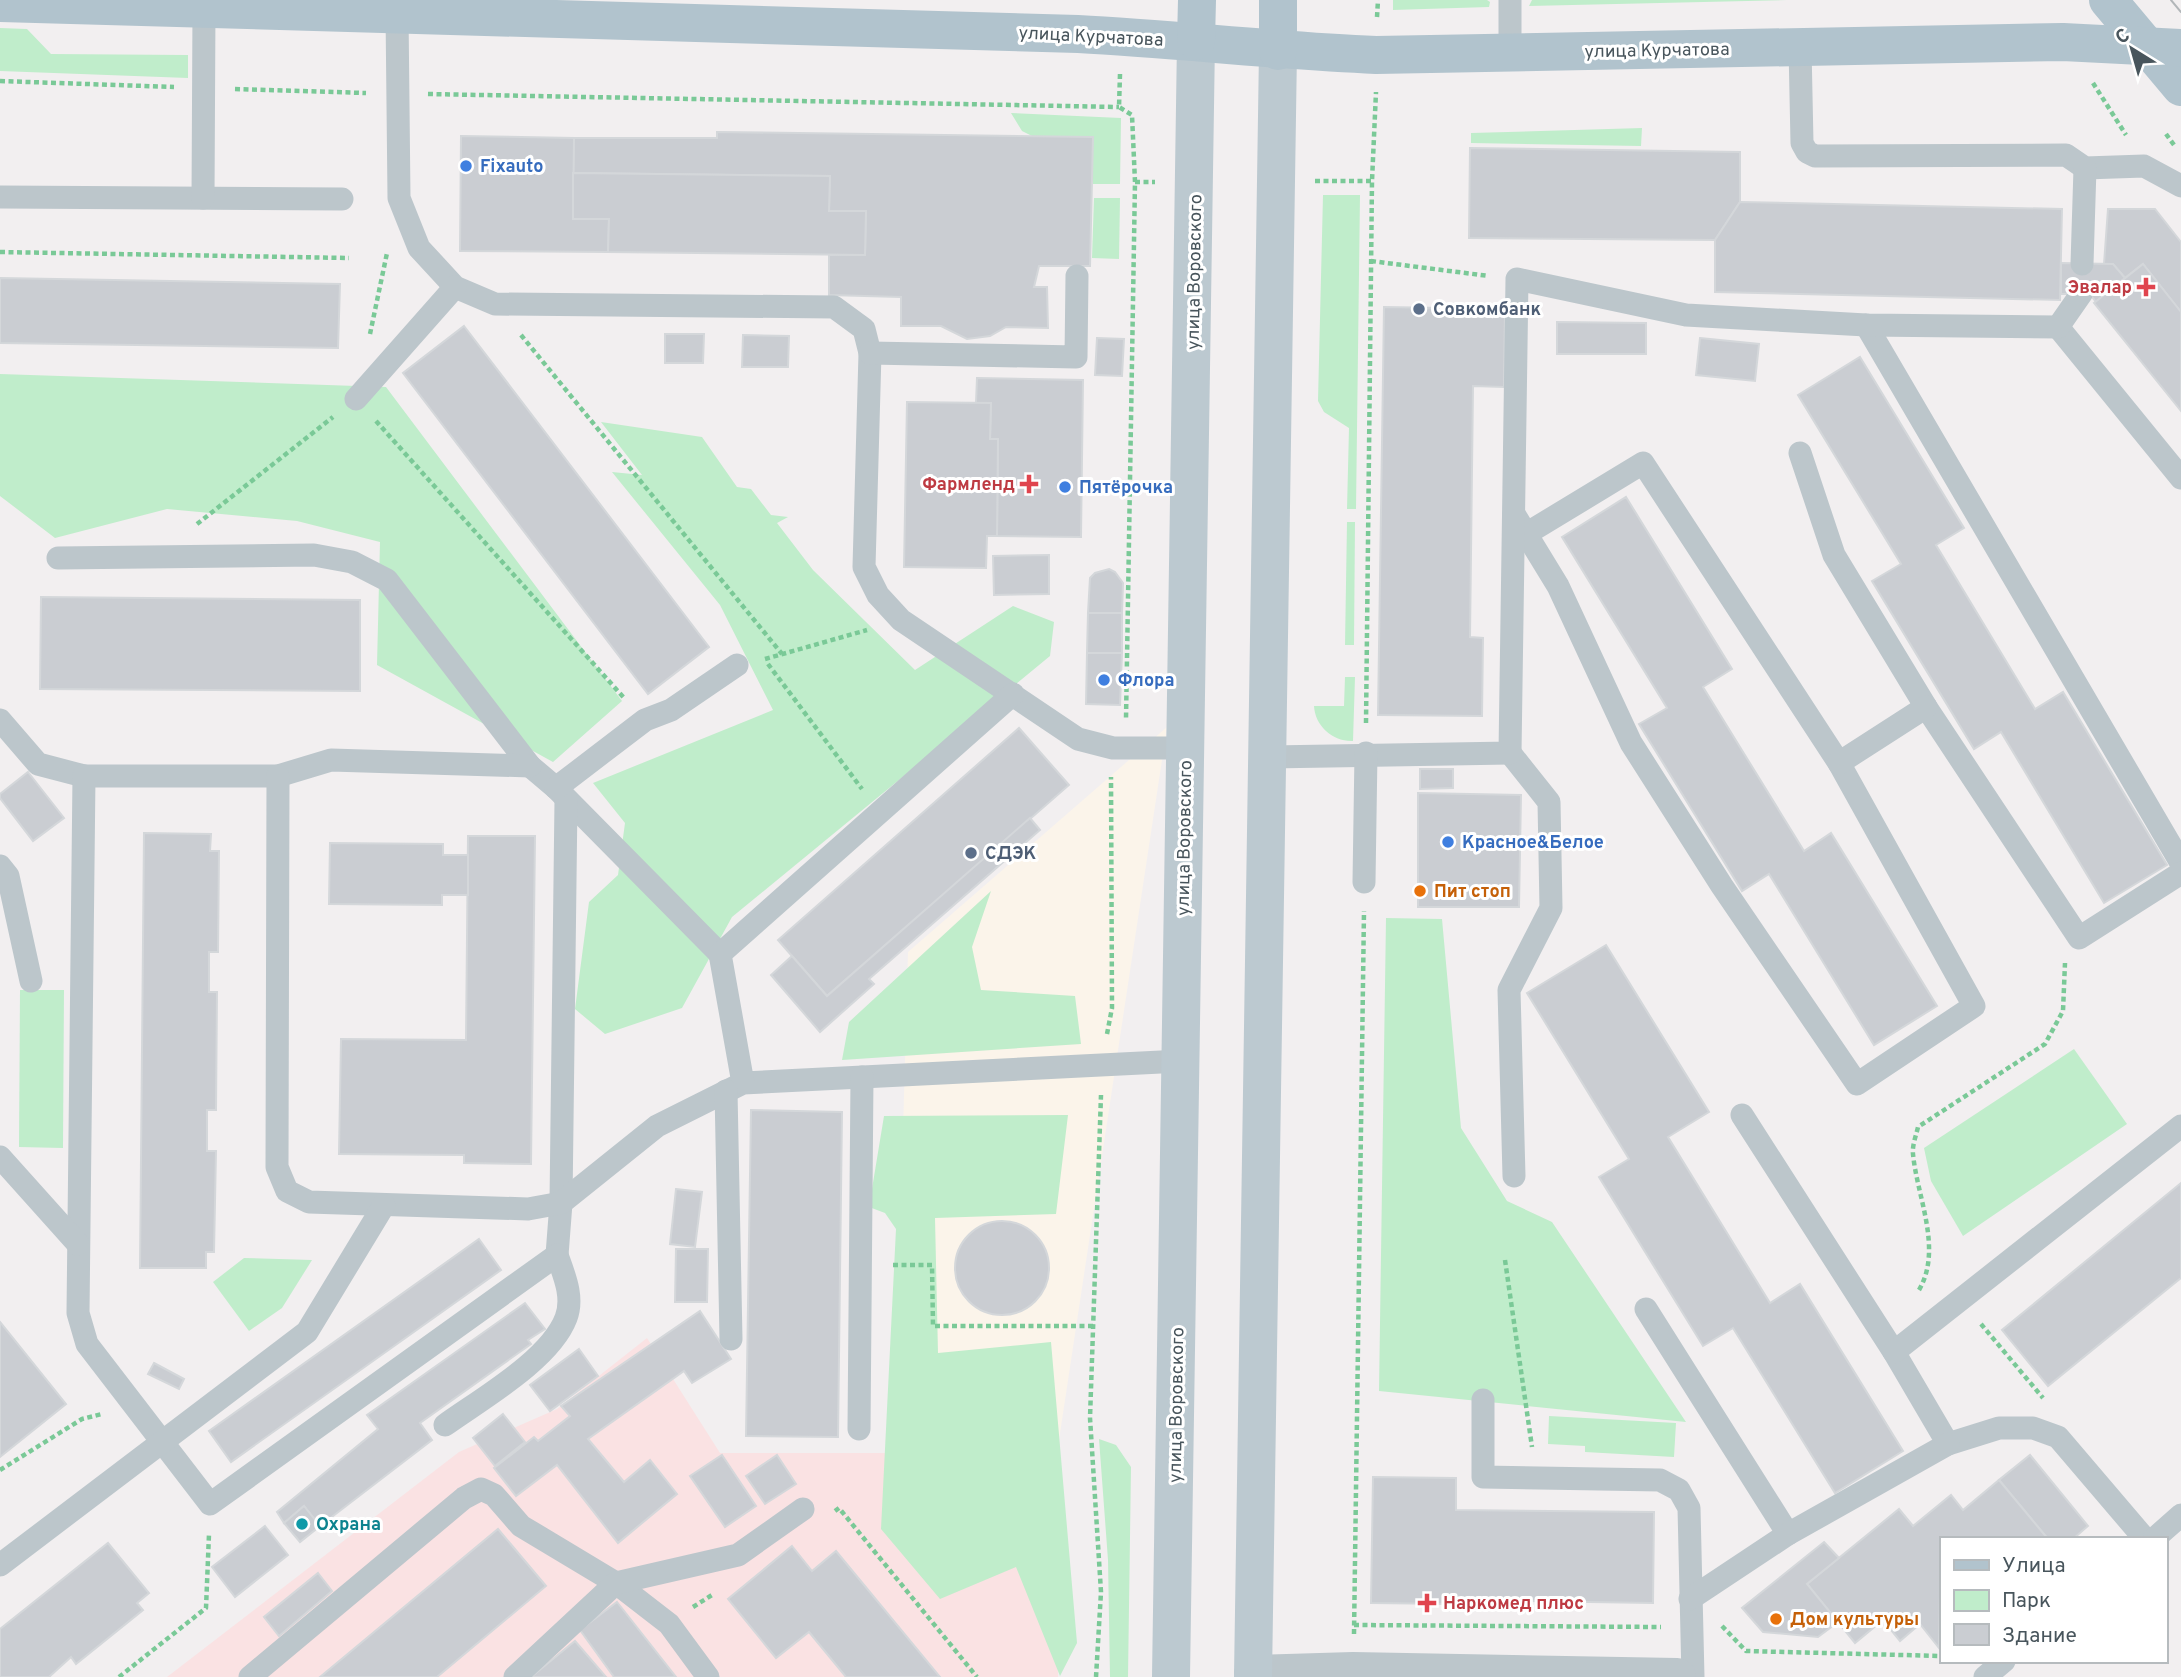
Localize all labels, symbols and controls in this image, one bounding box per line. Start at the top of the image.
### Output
north arrow [2097,14,2167,84]
street label: улица Курчатова [1018,22,1164,53]
text: С [2111,24,2135,50]
street label: улица Курчатова [1584,39,1730,64]
place label: Fixauto [480,156,543,179]
marker: Fixauto [458,158,474,174]
street label: улица Воровского [1183,194,1208,350]
place label: Эвалар [2068,277,2132,300]
marker: Эвалар [2138,279,2154,295]
place label: Совкомбанк [1433,299,1541,322]
marker: Совкомбанк [1411,301,1427,317]
place label: Фармленд [923,474,1015,497]
marker: Фармленд [1021,476,1037,492]
place label: Пятёрочка [1079,477,1173,500]
marker: Пятёрочка [1057,479,1073,495]
place label: Флора [1118,670,1175,693]
marker: Флора [1096,672,1112,688]
street label: улица Воровского [1173,760,1198,916]
place label: Красное&Белое [1462,832,1604,855]
marker: Красное&Белое [1440,834,1456,850]
place label: СДЭК [985,843,1037,866]
marker: СДЭК [963,845,979,861]
place label: Пит стоп [1434,881,1511,904]
marker: Пит стоп [1412,883,1428,899]
street label: улица Воровского [1165,1327,1190,1483]
place label: Охрана [316,1514,381,1537]
marker: Охрана [294,1516,310,1532]
legend [1940,1537,2167,1663]
text: Улица [2002,1553,2066,1580]
text: Парк [2002,1588,2051,1615]
marker: Наркомед плюс [1417,1593,1437,1613]
place label: Наркомед плюс [1443,1593,1584,1616]
place label: Дом культуры [1790,1609,1919,1632]
marker: Дом культуры [1768,1611,1784,1627]
text: Здание [2002,1623,2077,1650]

